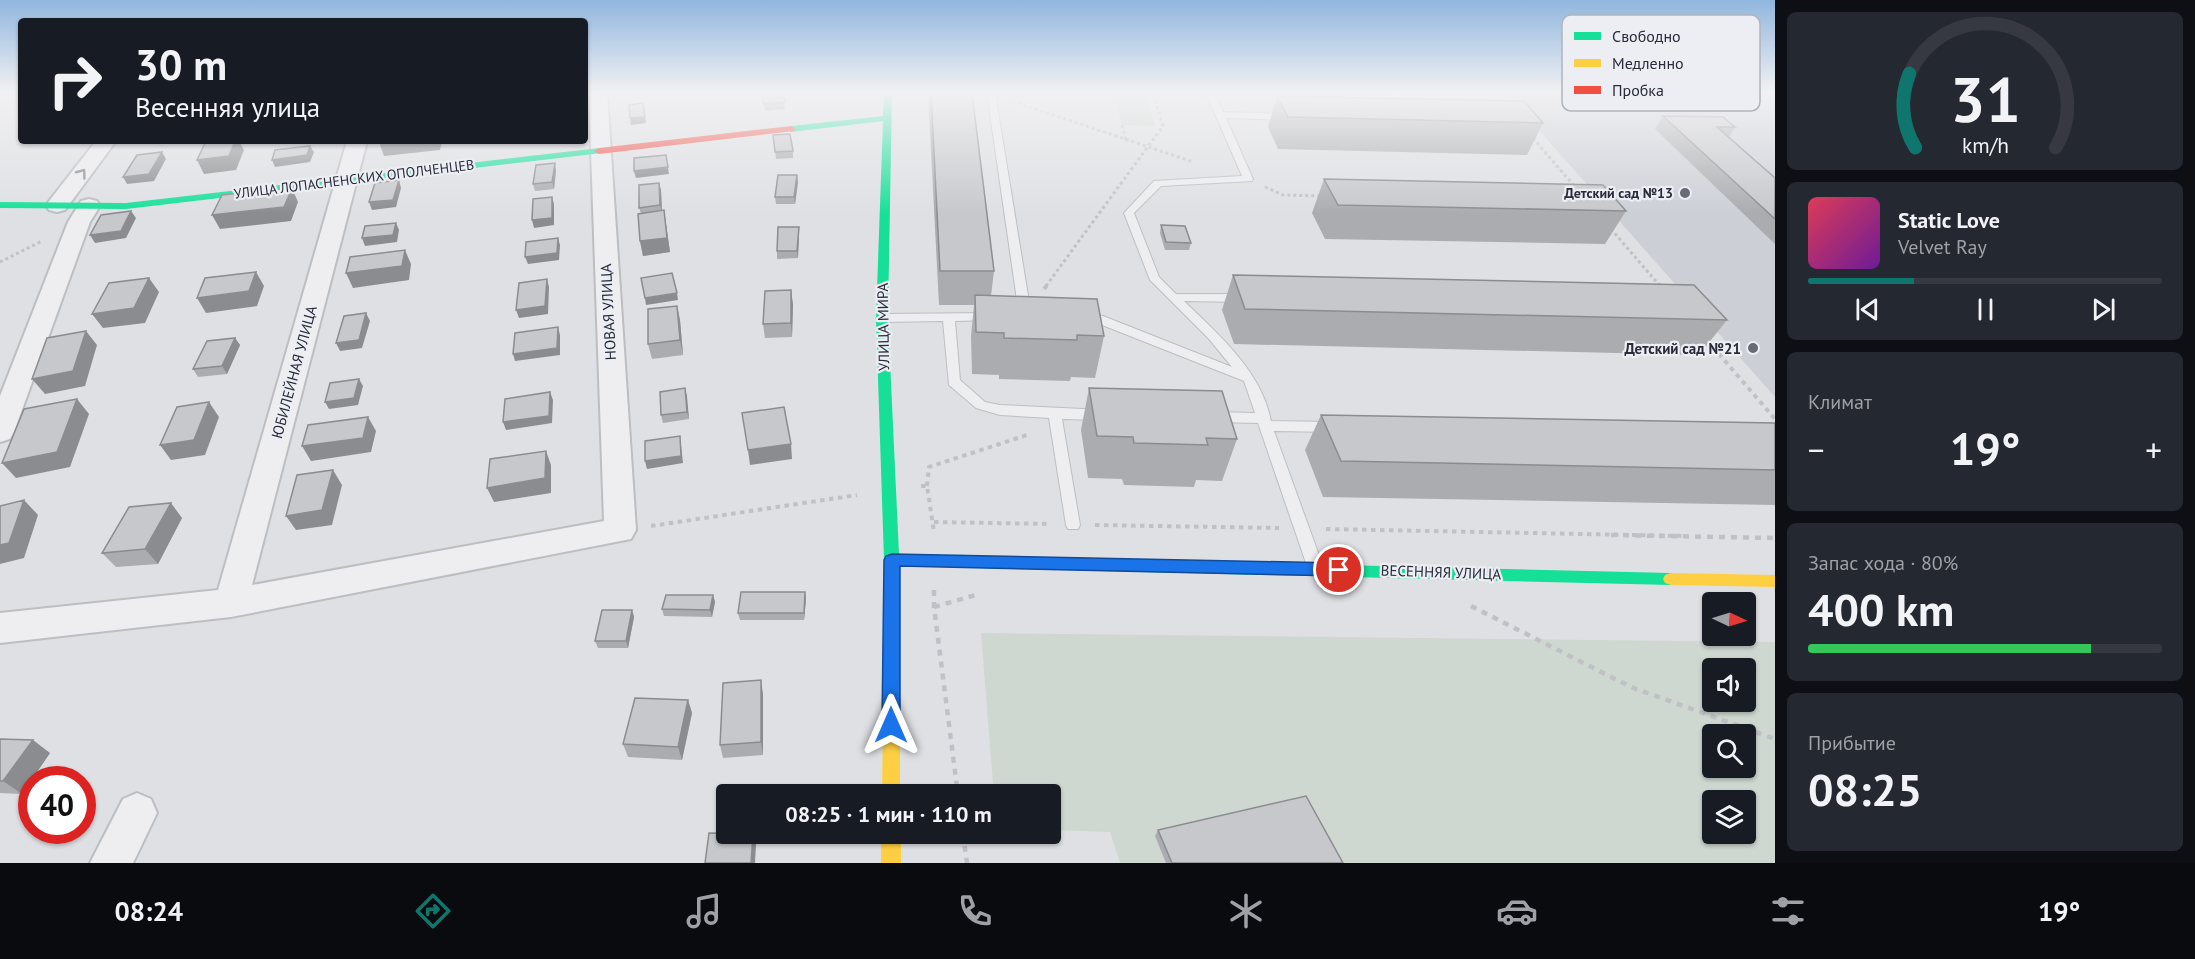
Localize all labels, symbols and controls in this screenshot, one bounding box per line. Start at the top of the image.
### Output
legend [1562,15,1760,111]
text: Свободно [1612,26,1681,46]
text: 30 m [135,37,227,92]
icon: right [36,42,114,120]
text: Медленно [1612,53,1684,73]
text: 31 [1950,58,2020,139]
text: Пробка [1612,80,1664,100]
text: Весенняя улица [135,90,320,124]
text: km/h [1961,131,2008,159]
street label: УЛИЦА ЛОПАСНЕНСКИХ ОПОЛЧЕНЦЕВ [233,155,475,203]
one-way arrow [74,169,85,180]
place label: Детский сад №13 [1564,184,1673,202]
marker: Детский сад №13 [1678,186,1692,200]
text: Static Love [1898,206,2000,234]
text: Velvet Ray [1898,234,1987,260]
street label: НОВАЯ УЛИЦА [596,263,620,361]
street label: УЛИЦА МИРА [873,283,893,371]
icon: previous [1851,293,1884,326]
icon: pause [1969,293,2002,326]
icon: next [2087,293,2120,326]
street label: ЮБИЛЕЙНАЯ УЛИЦА [267,303,321,441]
place label: Детский сад №21 [1624,339,1741,358]
marker: Детский сад №21 [1746,341,1760,355]
text: Климат [1808,389,1872,415]
text: 19° [1950,419,2020,477]
text: − [1808,428,1825,471]
text: + [2145,428,2162,471]
pin [1313,544,1364,595]
text: Запас хода · 80% [1808,550,1958,576]
icon: arrive [1322,553,1355,586]
street label: ВЕСЕННЯЯ УЛИЦА [1380,560,1502,584]
text: 400 km [1808,580,1954,638]
north arrow [1702,592,1756,646]
map controls [1702,592,1756,844]
button: sound [1702,658,1756,712]
position arrow [859,693,923,757]
button: search [1702,724,1756,778]
text: Прибытие [1808,730,1896,756]
text: 08:25 [1808,760,1922,818]
speed limit sign: 40 [18,766,96,844]
button: layers [1702,790,1756,844]
text: 08:25 · 1 мин · 110 m [785,800,992,828]
icon: directions [412,890,454,932]
icon: music [683,890,725,932]
icon: phone [954,890,996,932]
icon: climate [1225,890,1267,932]
icon: car [1496,890,1538,932]
icon: filters [1767,890,1809,932]
text: 08:24 [115,894,183,928]
text: 19° [2038,894,2080,928]

